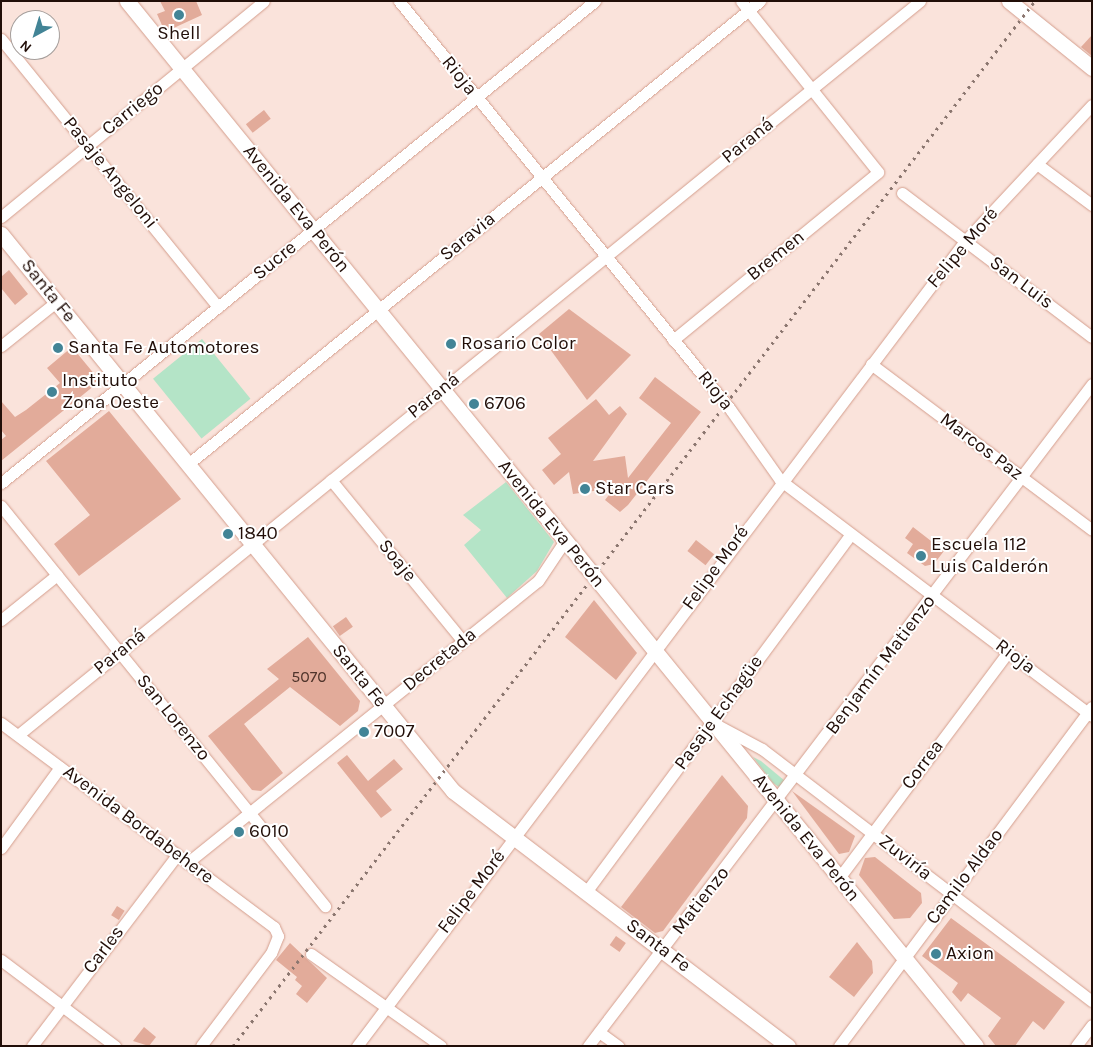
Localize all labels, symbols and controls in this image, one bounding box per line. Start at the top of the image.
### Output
marker: Shell [173,9,185,21]
north arrow [10,10,60,60]
place label: Shell [157,23,201,45]
text: N [17,37,35,56]
street label: Rioja [436,52,482,100]
street label: Carriego [98,77,168,141]
street label: Pasaje Angeloni [58,112,162,234]
street label: Paraná [717,113,779,169]
street label: Avenida Eva Perón [238,141,354,277]
street label: Felipe Moré [923,203,1003,293]
street label: Saravia [436,208,500,266]
street label: Bremen [743,226,809,286]
street label: Sucre [249,237,301,285]
street label: San Luis [985,252,1057,314]
street label: Santa Fe [16,255,80,327]
place label: Rosario Color [461,333,575,355]
place label: Santa Fe Automotores [68,337,259,359]
marker: Rosario Color [445,338,457,350]
marker: Santa Fe Automotores [52,342,64,354]
street label: Rioja [692,367,738,415]
street label: Paraná [403,368,465,424]
place label: Instituto Zona Oeste [62,370,159,414]
marker: Instituto Zona Oeste [46,386,58,398]
place label: 6706 [484,393,526,415]
marker: 6706 [468,398,480,410]
street label: Marcos Paz [935,408,1027,486]
street label: Avenida Eva Perón [493,456,609,592]
place label: Star Cars [595,478,674,500]
marker: Star Cars [579,483,591,495]
street label: Felipe Moré [678,521,754,615]
place label: 1840 [238,523,278,545]
marker: 1840 [222,528,234,540]
place label: Escuela 112 Luis Calderón [931,534,1049,578]
street label: Soaje [373,535,421,587]
marker: Escuela 112 Luis Calderón [915,550,927,562]
street label: Benjamín Matienzo [821,591,941,739]
street label: Decretada [399,623,481,697]
street label: Paraná [89,624,151,680]
street label: Rioja [991,635,1039,679]
street label: Santa Fe [327,640,391,712]
street label: Pasaje Echagüe [670,651,768,775]
house number: 5070 [291,667,327,687]
street label: San Lorenzo [131,670,215,766]
place label: 7007 [374,721,414,743]
marker: 7007 [358,726,370,738]
street label: Correa [897,736,949,794]
street label: Avenida Bordabehere [58,761,218,889]
street label: Avenida Eva Perón [748,770,864,906]
place label: 6010 [249,821,289,843]
street label: Camilo Aldao [922,825,1008,929]
marker: 6010 [233,826,245,838]
street label: Zuviría [874,830,936,886]
street label: Felipe Moré [433,846,511,938]
street label: Matienzo [667,862,735,940]
street label: Santa Fe [621,914,695,978]
street label: Carles [79,922,129,978]
place label: Axion [946,943,994,965]
marker: Axion [930,948,942,960]

